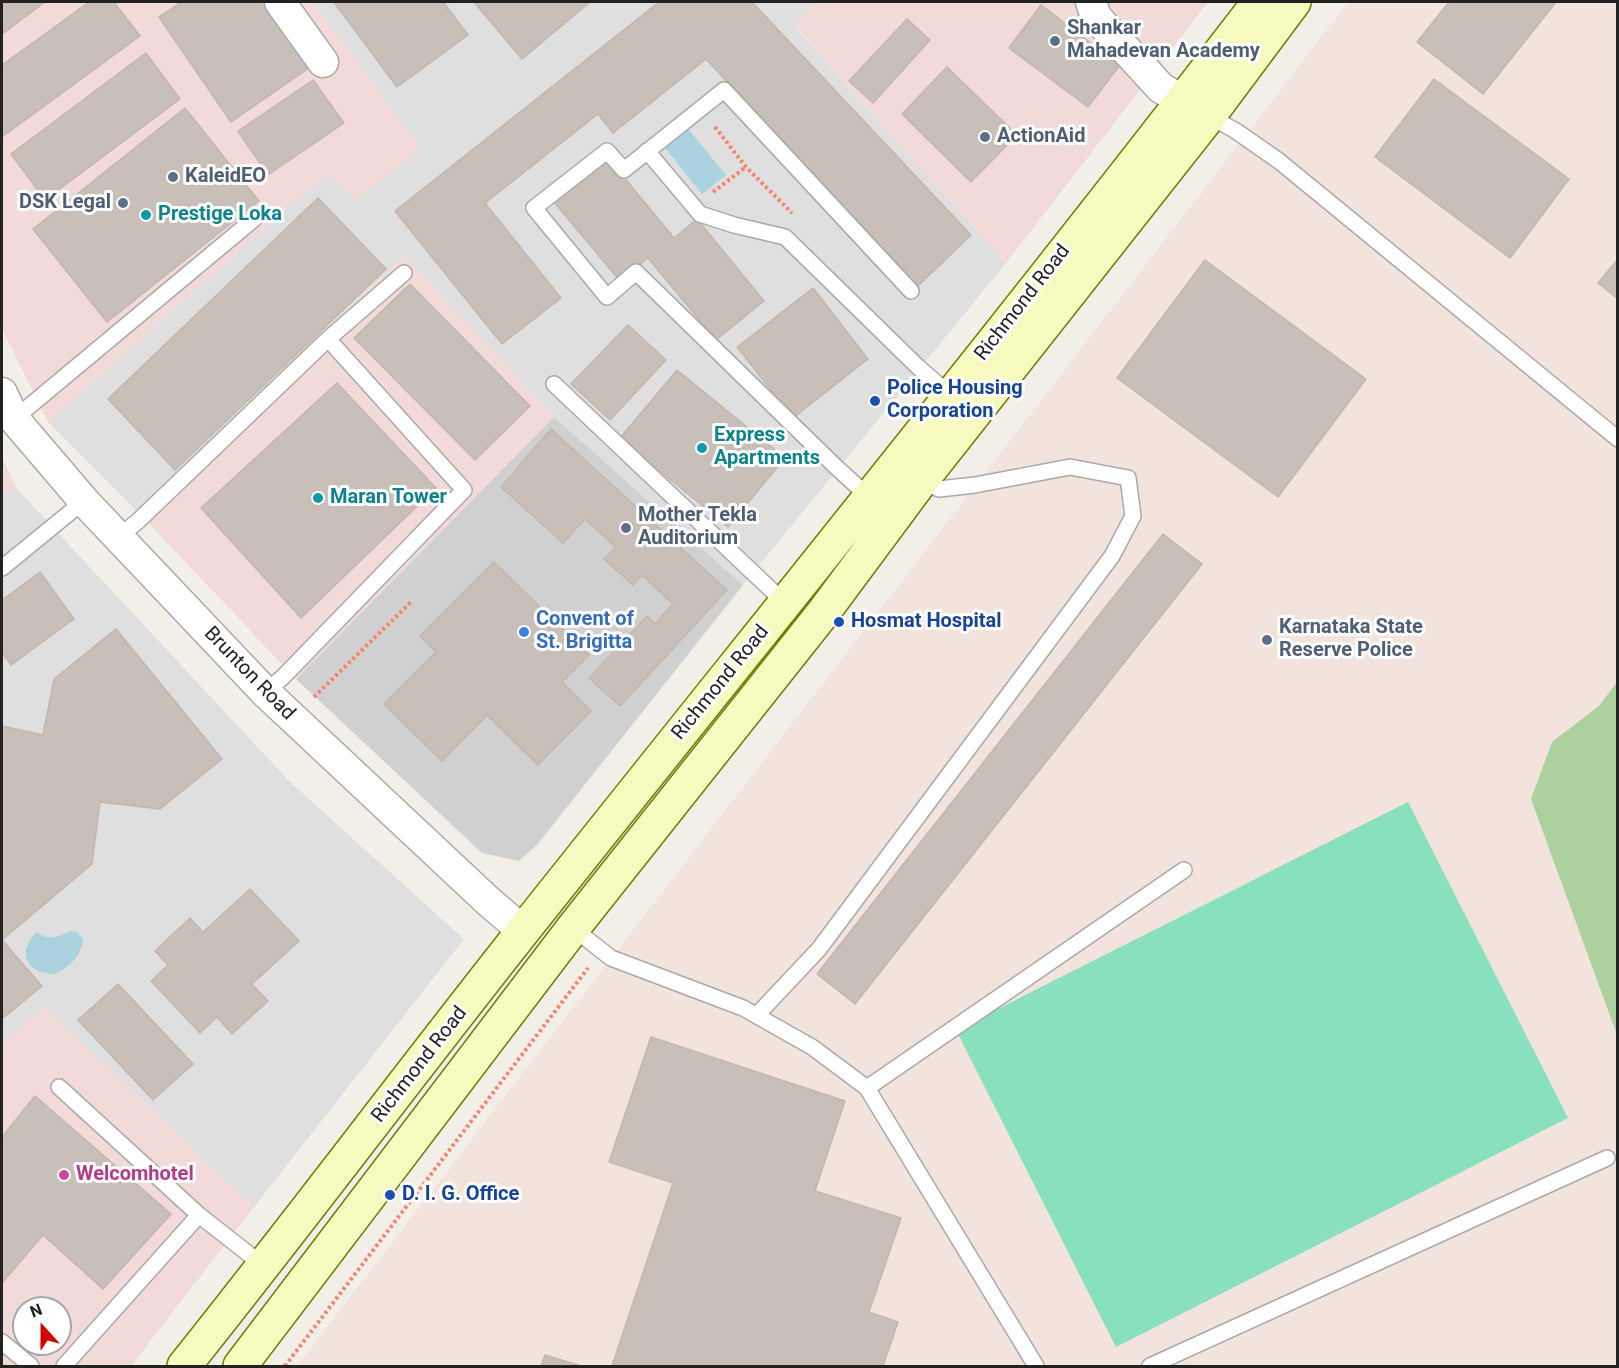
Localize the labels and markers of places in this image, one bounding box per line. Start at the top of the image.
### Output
place label: Shankar Mahadevan Academy [1067,17,1260,64]
marker: Shankar Mahadevan Academy [1048,34,1062,48]
place label: ActionAid [997,125,1085,149]
marker: ActionAid [978,130,992,144]
place label: KaleidEO [185,165,266,189]
marker: KaleidEO [166,170,180,184]
place label: DSK Legal [19,191,111,215]
marker: DSK Legal [116,196,130,210]
place label: Prestige Loka [158,203,282,227]
marker: Prestige Loka [139,208,153,222]
place label: Police Housing Corporation [887,377,1023,424]
marker: Police Housing Corporation [868,394,882,408]
place label: Express Apartments [714,424,820,471]
marker: Express Apartments [695,441,709,455]
place label: Maran Tower [330,486,447,510]
marker: Maran Tower [311,491,325,505]
place label: Mother Tekla Auditorium [638,504,757,551]
marker: Mother Tekla Auditorium [619,521,633,535]
place label: Convent of St. Brigitta [536,608,634,655]
place label: Hosmat Hospital [851,610,1001,634]
marker: Hosmat Hospital [832,615,846,629]
place label: Karnataka State Reserve Police [1279,616,1423,663]
marker: Convent of St. Brigitta [517,625,531,639]
marker: Karnataka State Reserve Police [1260,633,1274,647]
place label: Welcomhotel [76,1163,194,1187]
marker: Welcomhotel [57,1168,71,1182]
place label: D. I. G. Office [402,1183,519,1207]
marker: D. I. G. Office [383,1188,397,1202]

